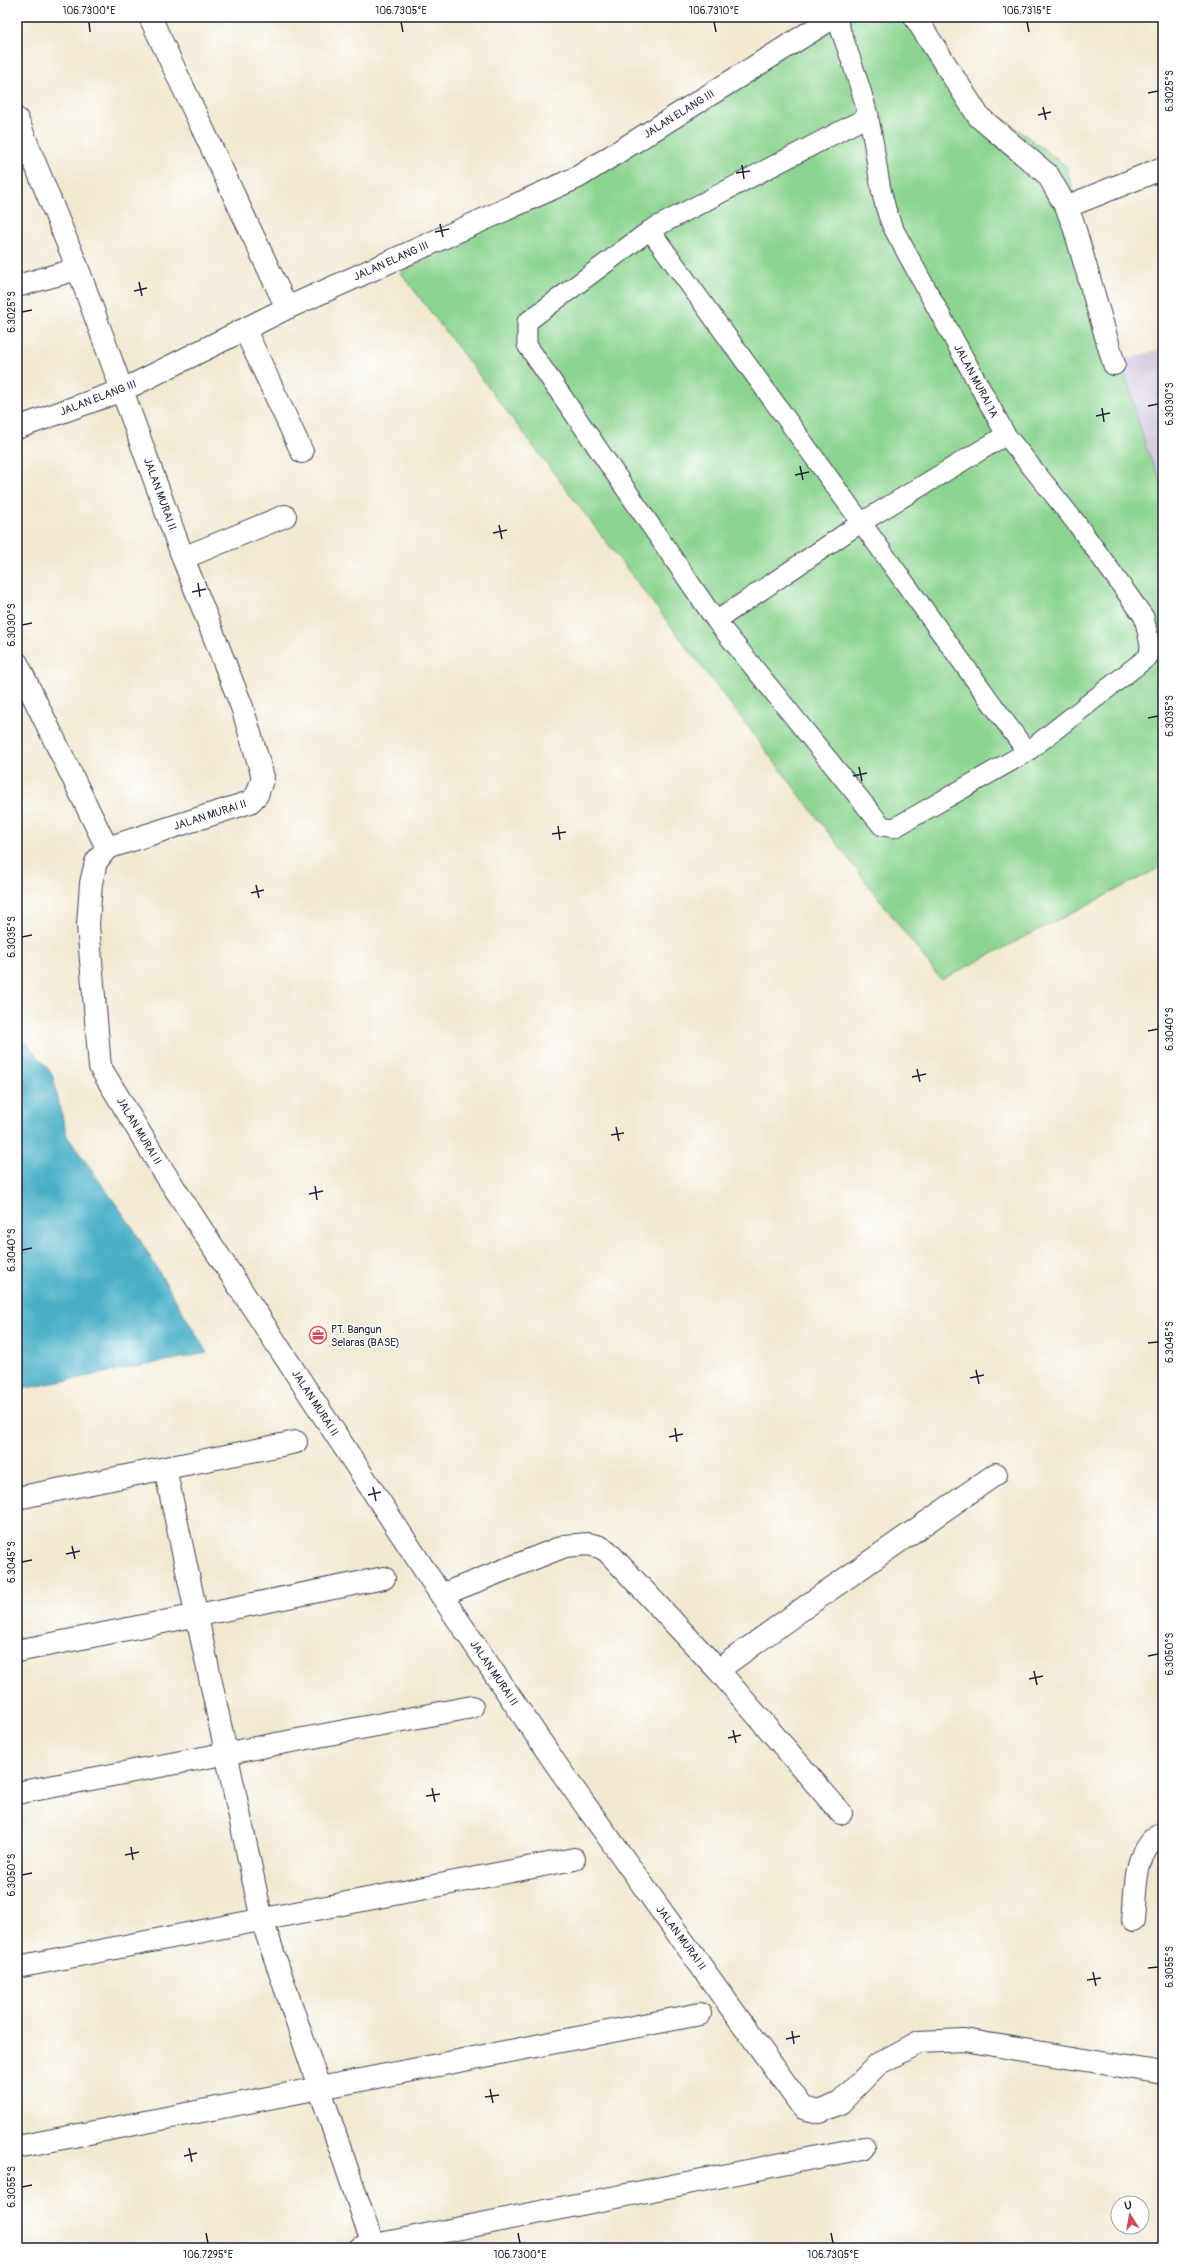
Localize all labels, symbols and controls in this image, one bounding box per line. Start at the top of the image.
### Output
text: 106.7300°E [63,5,115,17]
text: 106.7305°E [375,5,427,17]
text: 106.7310°E [689,5,739,17]
text: 106.7315°E [1003,5,1051,17]
text: 6.3025°S [1164,70,1176,112]
street label: JALAN ELANG III [641,87,717,141]
street label: JALAN ELANG III [351,239,431,283]
text: 6.3025°S [6,291,18,333]
street label: JALAN MURAI 1A [951,342,1001,420]
street label: JALAN ELANG III [58,377,138,419]
text: 6.3030°S [1164,382,1176,426]
street label: JALAN MURAI II [141,456,179,532]
text: 6.3030°S [6,603,18,647]
text: 6.3035°S [1164,695,1176,737]
street label: JALAN MURAI II [172,797,248,833]
text: 6.3035°S [6,916,18,958]
text: 6.3040°S [1164,1007,1176,1051]
street label: JALAN MURAI II [114,1095,164,1167]
text: 6.3040°S [6,1228,18,1272]
text: 6.3045°S [1164,1321,1176,1363]
place label: PT. Bangun Selaras (BASE) [331,1323,400,1349]
office icon: PT. Bangun Selaras (BASE) [308,1325,328,1345]
street label: JALAN MURAI II [289,1368,341,1438]
text: 6.3045°S [6,1541,18,1583]
text: 6.3050°S [1164,1632,1176,1675]
street label: JALAN MURAI II [467,1638,521,1708]
text: 6.3050°S [6,1853,18,1896]
street label: JALAN MURAI II [653,1903,709,1973]
text: 6.3055°S [1164,1946,1176,1988]
text: 6.3055°S [6,2166,18,2208]
north arrow [1110,2195,1150,2235]
text: U [1123,2199,1133,2213]
text: 106.7295°E [183,2249,233,2261]
text: 106.7300°E [494,2249,546,2261]
text: 106.7305°E [807,2249,859,2261]

